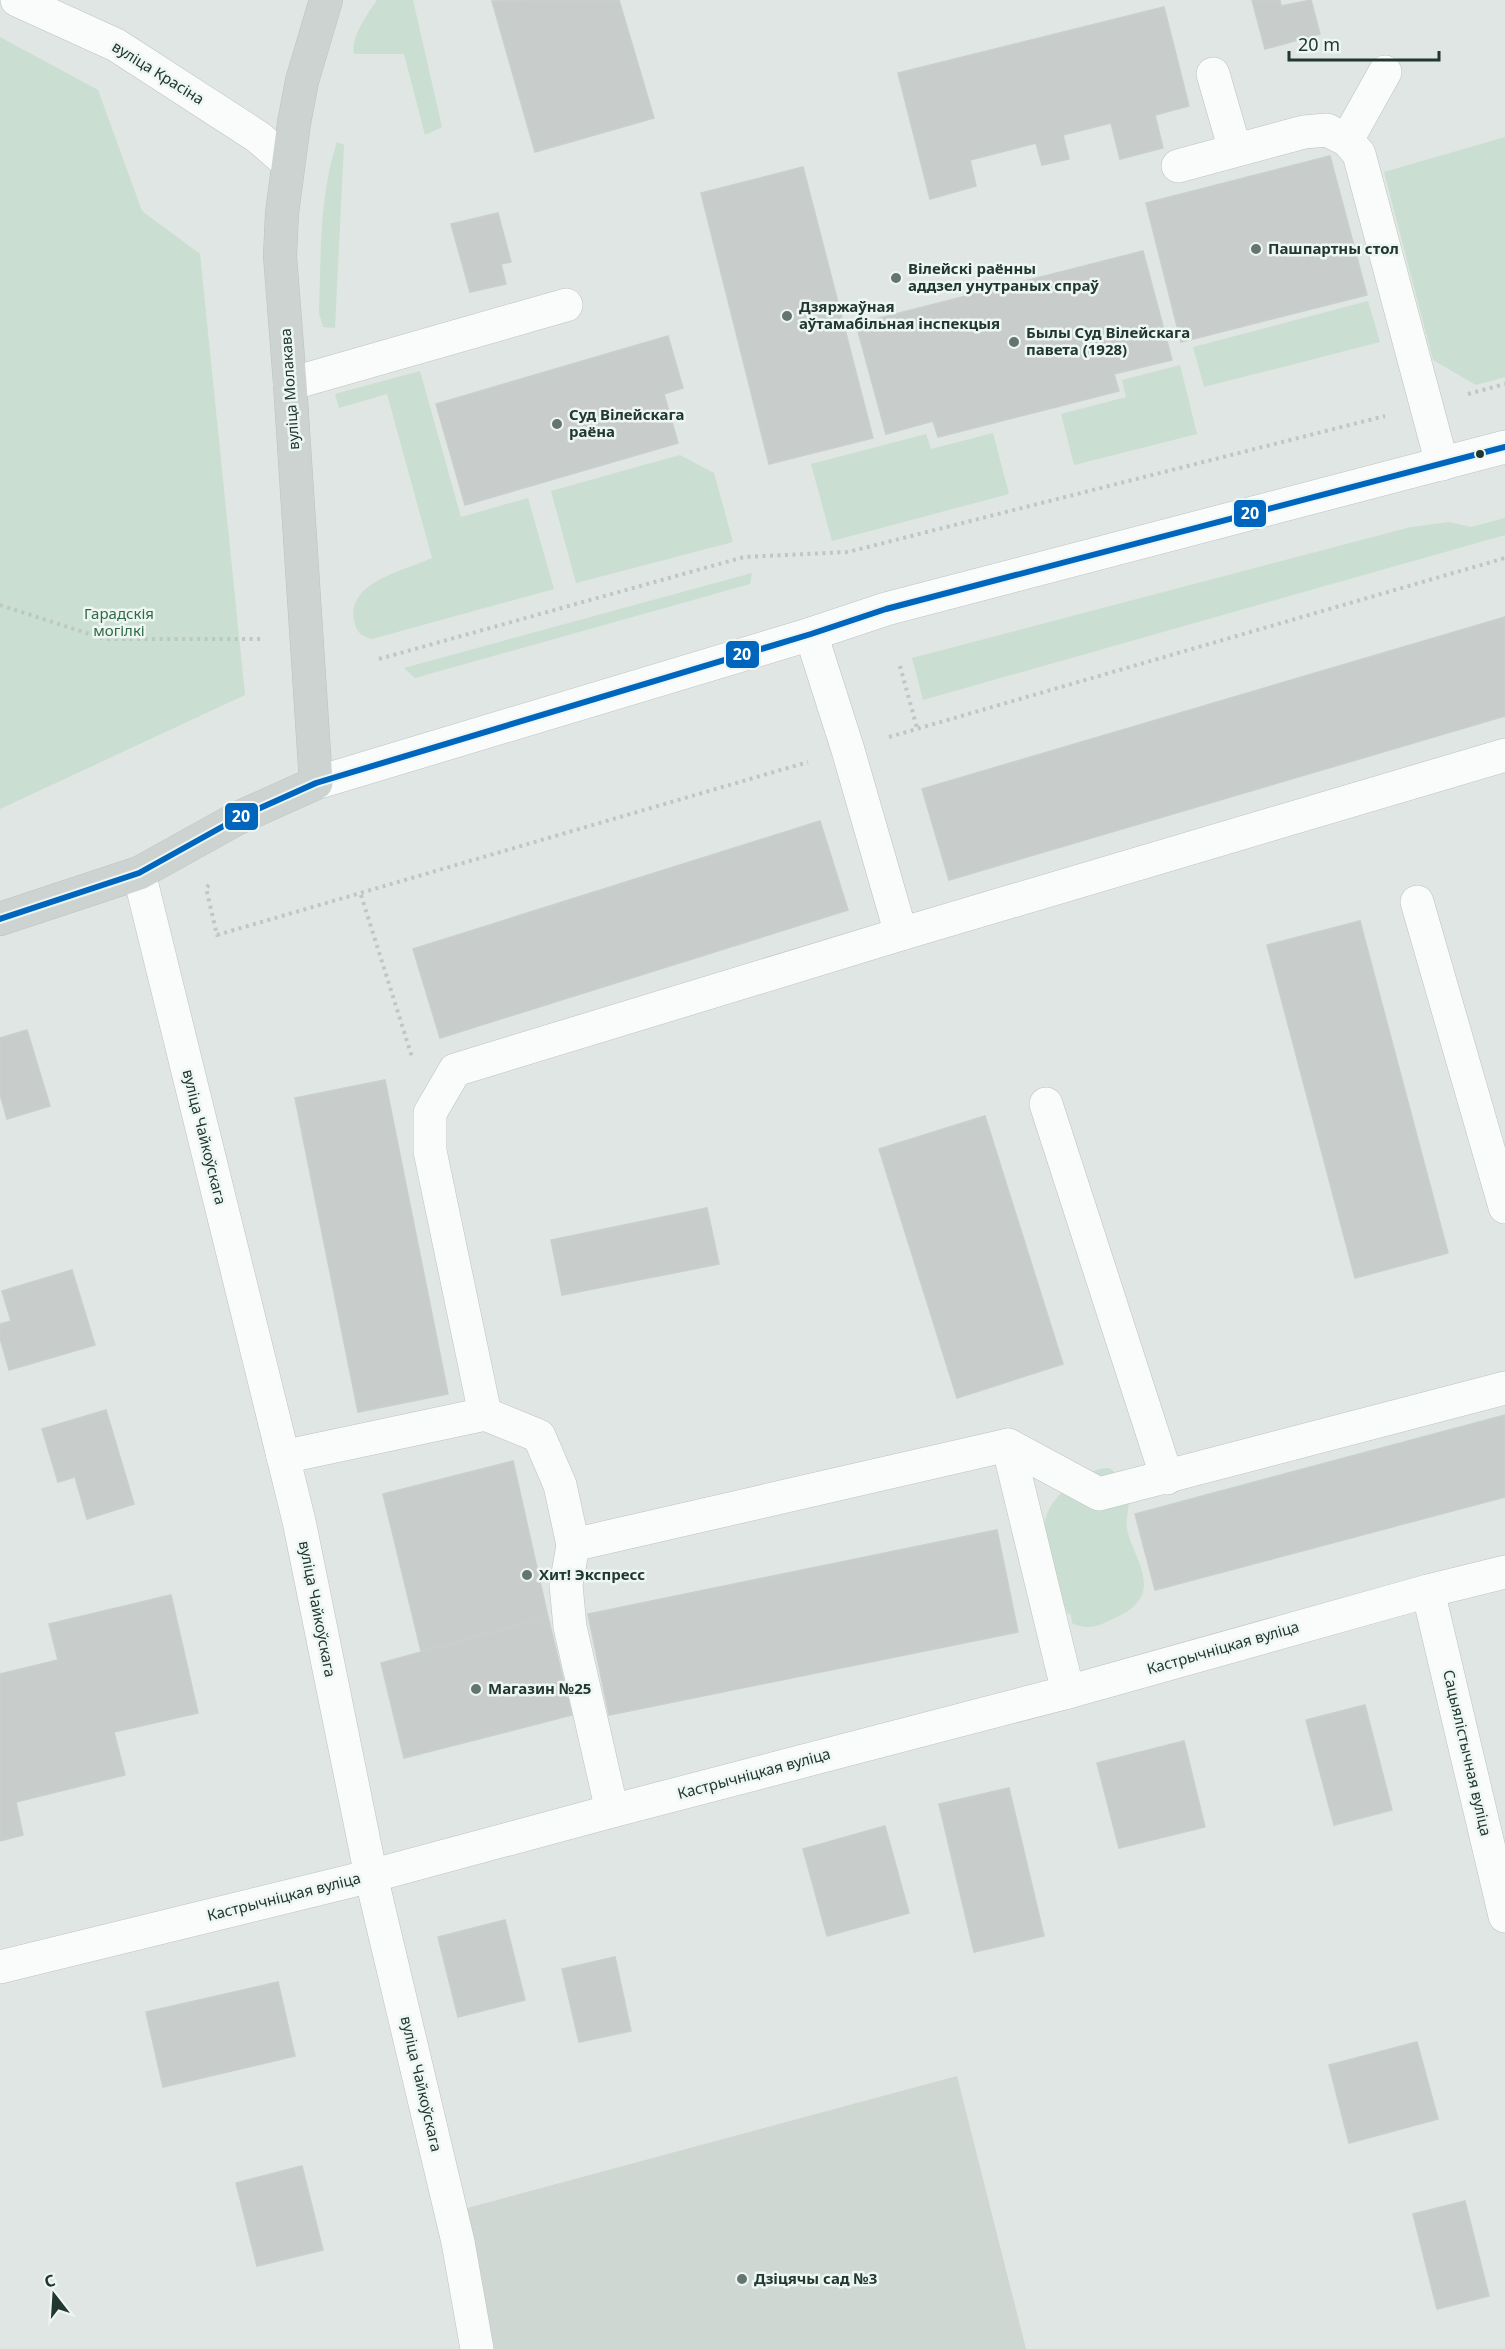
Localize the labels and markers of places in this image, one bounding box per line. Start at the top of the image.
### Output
place label: Пашпартны стол [1268,238,1399,258]
marker: Пашпартны стол [1249,242,1263,256]
place label: Вілейскі раённы аддзел унутраных спраў [908,258,1099,295]
marker: Вілейскі раённы аддзел унутраных спраў [889,271,903,285]
place label: Дзяржаўная аўтамабільная інспекцыя [799,296,1000,333]
marker: Дзяржаўная аўтамабільная інспекцыя [780,309,794,323]
place label: Былы Суд Вілейскага павета (1928) [1026,322,1190,359]
marker: Былы Суд Вілейскага павета (1928) [1007,335,1021,349]
place label: Суд Вілейскага раёна [569,404,685,441]
marker: Суд Вілейскага раёна [550,417,564,431]
unlabelled marker [1474,448,1486,460]
place label: Хит! Экспресс [539,1564,645,1584]
marker: Хит! Экспресс [520,1568,534,1582]
place label: Магазин №25 [488,1678,591,1698]
marker: Магазин №25 [469,1682,483,1696]
place label: Дзіцячы сад №3 [754,2268,877,2288]
marker: Дзіцячы сад №3 [735,2272,749,2286]

